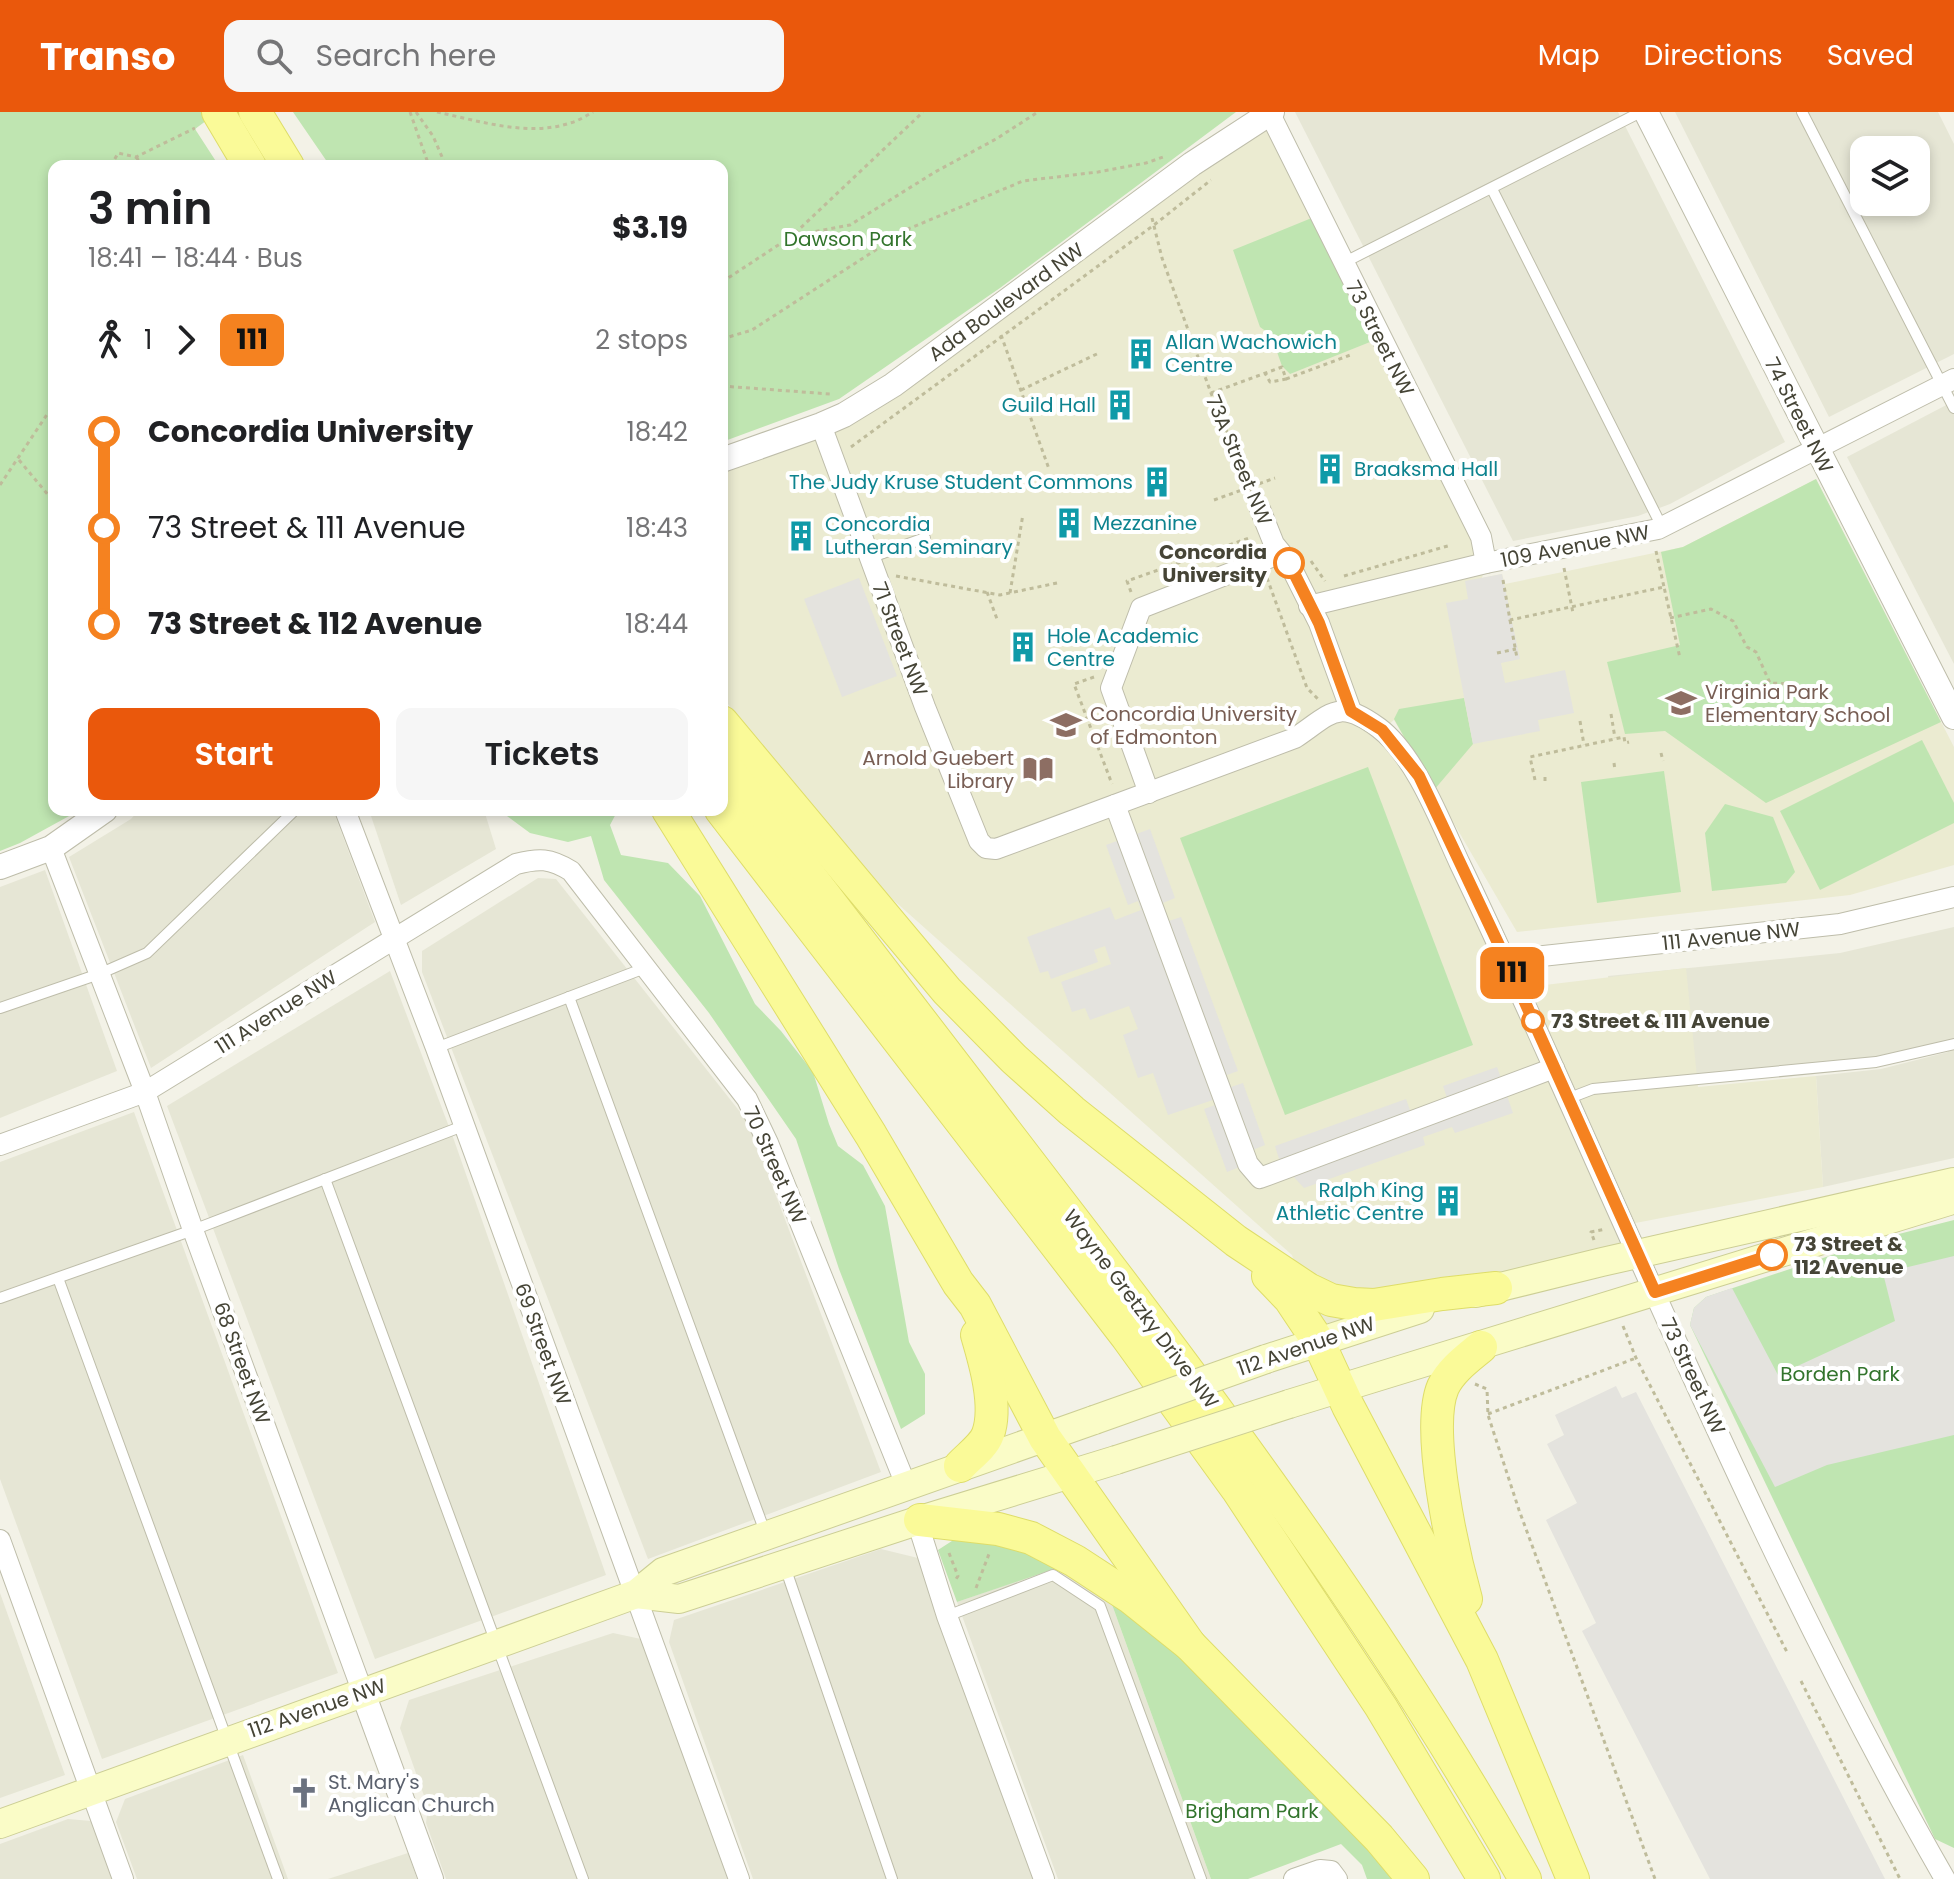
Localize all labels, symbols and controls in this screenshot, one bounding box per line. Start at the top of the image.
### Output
search box [224,20,784,92]
text: Transo [40,30,176,83]
icon: search [252,34,296,78]
text: Search here [316,34,496,77]
text: Map [1538,36,1600,75]
text: Directions [1644,36,1783,75]
text: Saved [1827,36,1914,75]
map controls [1850,136,1930,216]
button: layers [1850,136,1930,216]
text: 3 min [88,178,212,239]
text: $3.19 [612,206,688,249]
park label: Dawson Park [784,225,913,253]
street label: Ada Boulevard NW [923,236,1090,368]
text: 18:41 – 18:44 · Bus [88,240,303,276]
street label: 73 Street NW [1339,276,1421,401]
icon: walk [88,318,132,362]
icon: forward [164,318,208,362]
text: 111 [236,320,268,359]
text: 1 [144,322,152,358]
text: 2 stops [595,322,688,358]
place label: Allan Wachowich Centre [1165,328,1337,379]
building icon: Allan Wachowich Centre [1124,337,1158,371]
street label: 74 Street NW [1758,352,1840,478]
building icon: Guild Hall [1103,388,1137,422]
place label: Guild Hall [1002,391,1096,419]
street label: 73A Street NW [1199,391,1279,530]
text: Concordia University [148,410,473,453]
text: 18:42 [626,414,688,450]
building icon: Braaksma Hall [1313,452,1347,486]
place label: Braaksma Hall [1354,455,1498,483]
building icon: The Judy Kruse Student Commons [1140,465,1174,499]
place label: The Judy Kruse Student Commons [789,468,1133,496]
text: 73 Street & 111 Avenue [148,506,466,549]
building icon: Mezzanine [1052,506,1086,540]
place label: Mezzanine [1093,509,1197,537]
text: 18:43 [626,510,688,546]
place label: Concordia Lutheran Seminary [825,510,1013,561]
street label: 109 Avenue NW [1498,518,1652,574]
building icon: Concordia Lutheran Seminary [784,519,818,553]
place label: Concordia University [1159,538,1267,589]
marker: Concordia University [1274,548,1304,578]
street label: 71 Street NW [865,578,935,701]
text: 73 Street & 112 Avenue [148,602,482,645]
text: 18:44 [625,606,688,642]
place label: Hole Academic Centre [1047,622,1199,673]
building icon: Hole Academic Centre [1006,630,1040,664]
place label: Virginia Park Elementary School [1705,678,1890,729]
school or university icon: Virginia Park Elementary School [1664,686,1698,720]
place label: Concordia University of Edmonton [1090,700,1297,751]
button: Start [88,708,380,800]
button: Tickets [396,708,688,800]
school or university icon: Concordia University of Edmonton [1049,708,1083,742]
place label: Arnold Guebert Library [862,744,1014,795]
library icon: Arnold Guebert Library [1021,752,1055,786]
street label: 111 Avenue NW [1661,915,1802,957]
line badge: 111 [1466,947,1558,999]
text: 111 [1496,953,1528,992]
street label: 111 Avenue NW [210,963,343,1061]
place label: 73 Street & 111 Avenue [1551,1007,1770,1035]
marker: 73 Street & 111 Avenue [1522,1010,1544,1032]
street label: 70 Street NW [737,1102,814,1229]
place label: Ralph King Athletic Centre [1276,1176,1424,1227]
building icon: Ralph King Athletic Centre [1431,1184,1465,1218]
street label: Wayne Gretzky Drive NW [1057,1204,1225,1415]
place label: 73 Street & 112 Avenue [1794,1230,1904,1281]
marker: 73 Street & 112 Avenue [1757,1240,1787,1270]
street label: 69 Street NW [508,1279,578,1409]
street label: 68 Street NW [207,1298,277,1428]
street label: 112 Avenue NW [1234,1309,1379,1383]
street label: 73 Street NW [1654,1313,1732,1439]
park label: Borden Park [1780,1360,1900,1388]
street label: 112 Avenue NW [245,1671,390,1745]
place label: St. Mary's Anglican Church [328,1768,495,1819]
church icon: St. Mary's Anglican Church [287,1776,321,1810]
park label: Brigham Park [1185,1797,1319,1825]

